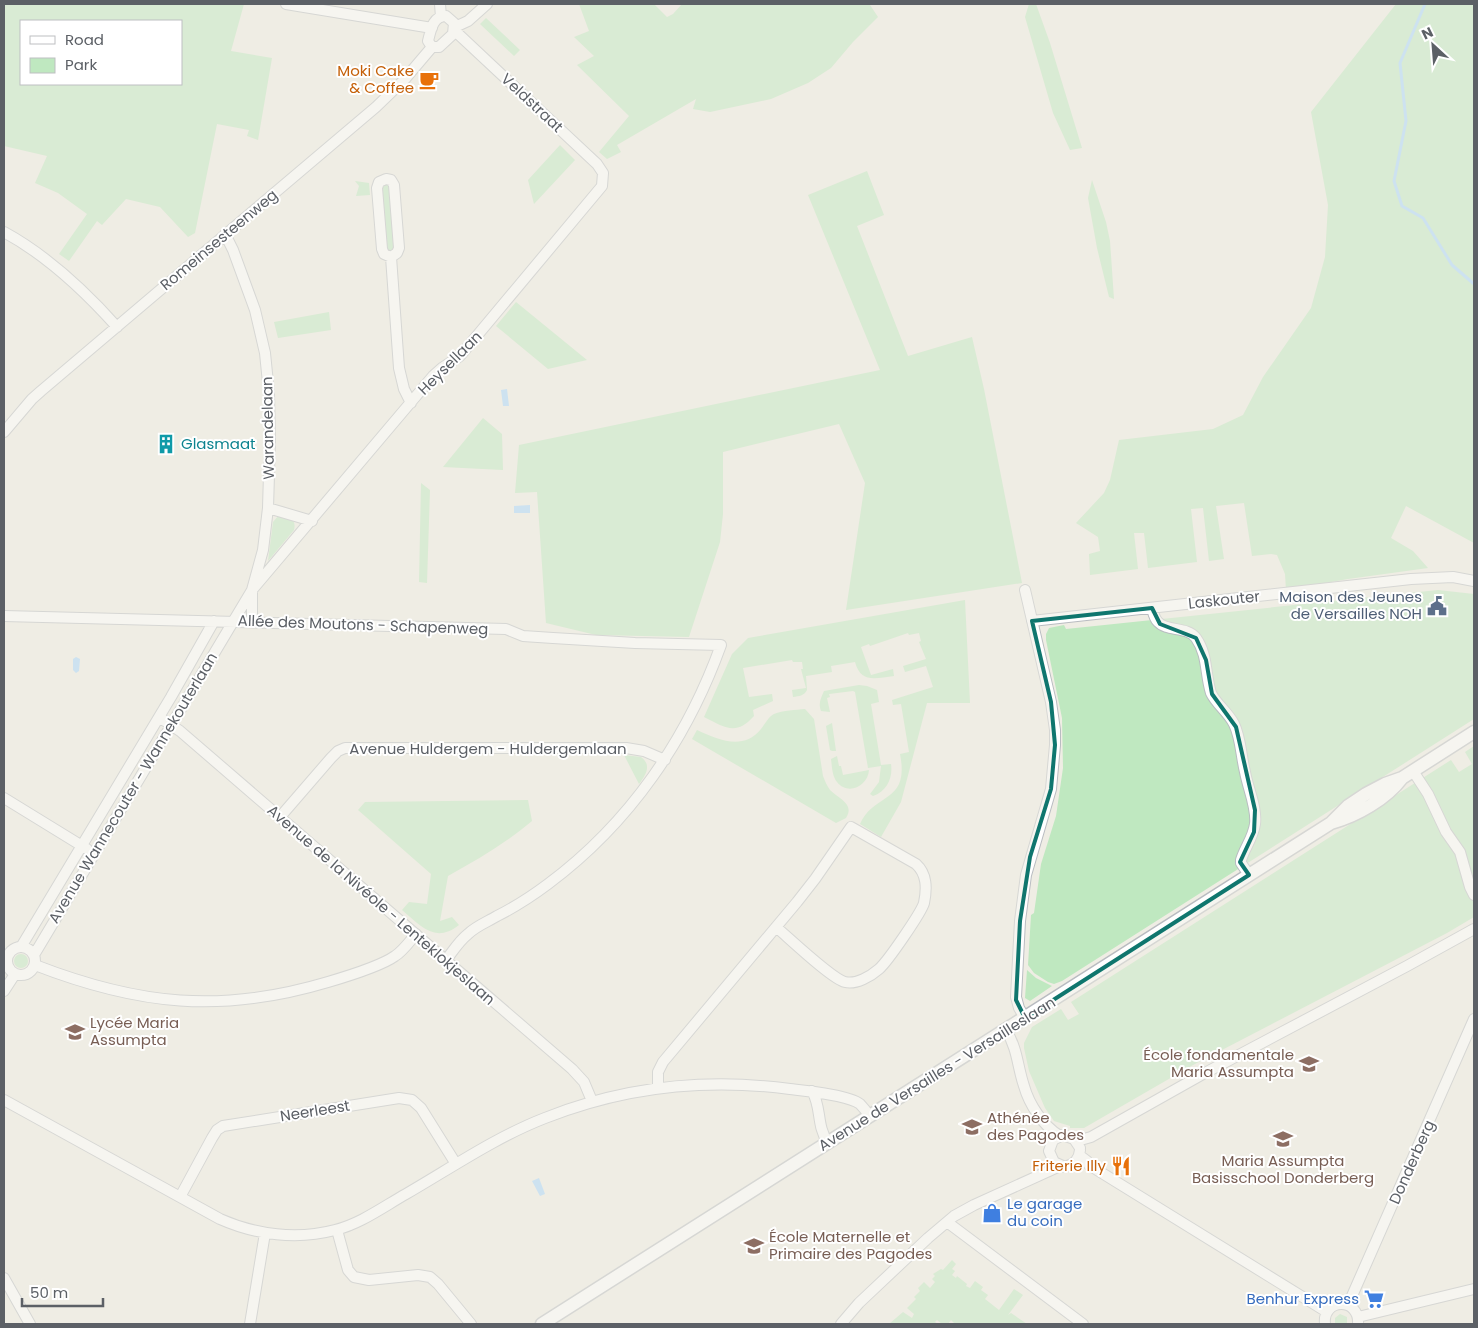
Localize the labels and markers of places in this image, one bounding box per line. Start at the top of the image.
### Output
place label: Moki Cake & Coffee [337,60,414,98]
cafe icon: Moki Cake & Coffee [418,69,440,91]
building icon: Glasmaat [155,433,177,455]
place label: Glasmaat [181,433,256,454]
place label: Maison des Jeunes de Versailles NOH [1279,586,1422,624]
public building icon: Maison des Jeunes de Versailles NOH [1426,595,1448,617]
place label: Lycée Maria Assumpta [90,1012,179,1050]
school or university icon: Lycée Maria Assumpta [64,1021,86,1043]
place label: École fondamentale Maria Assumpta [1143,1044,1294,1082]
school or university icon: École fondamentale Maria Assumpta [1298,1053,1320,1075]
place label: Athénée des Pagodes [987,1107,1084,1145]
school or university icon: Athénée des Pagodes [961,1116,983,1138]
school or university icon: Maria Assumpta Basisschool Donderberg [1272,1128,1294,1150]
place label: Maria Assumpta Basisschool Donderberg [1192,1150,1374,1188]
place label: Friterie Illy [1032,1155,1107,1176]
restaurant icon: Friterie Illy [1110,1155,1132,1177]
place label: Le garage du coin [1007,1193,1082,1231]
shop icon: Le garage du coin [981,1202,1003,1224]
place label: École Maternelle et Primaire des Pagodes [769,1226,932,1264]
school or university icon: École Maternelle et Primaire des Pagodes [743,1235,765,1257]
place label: Benhur Express [1247,1288,1359,1309]
supermarket icon: Benhur Express [1363,1288,1385,1310]

